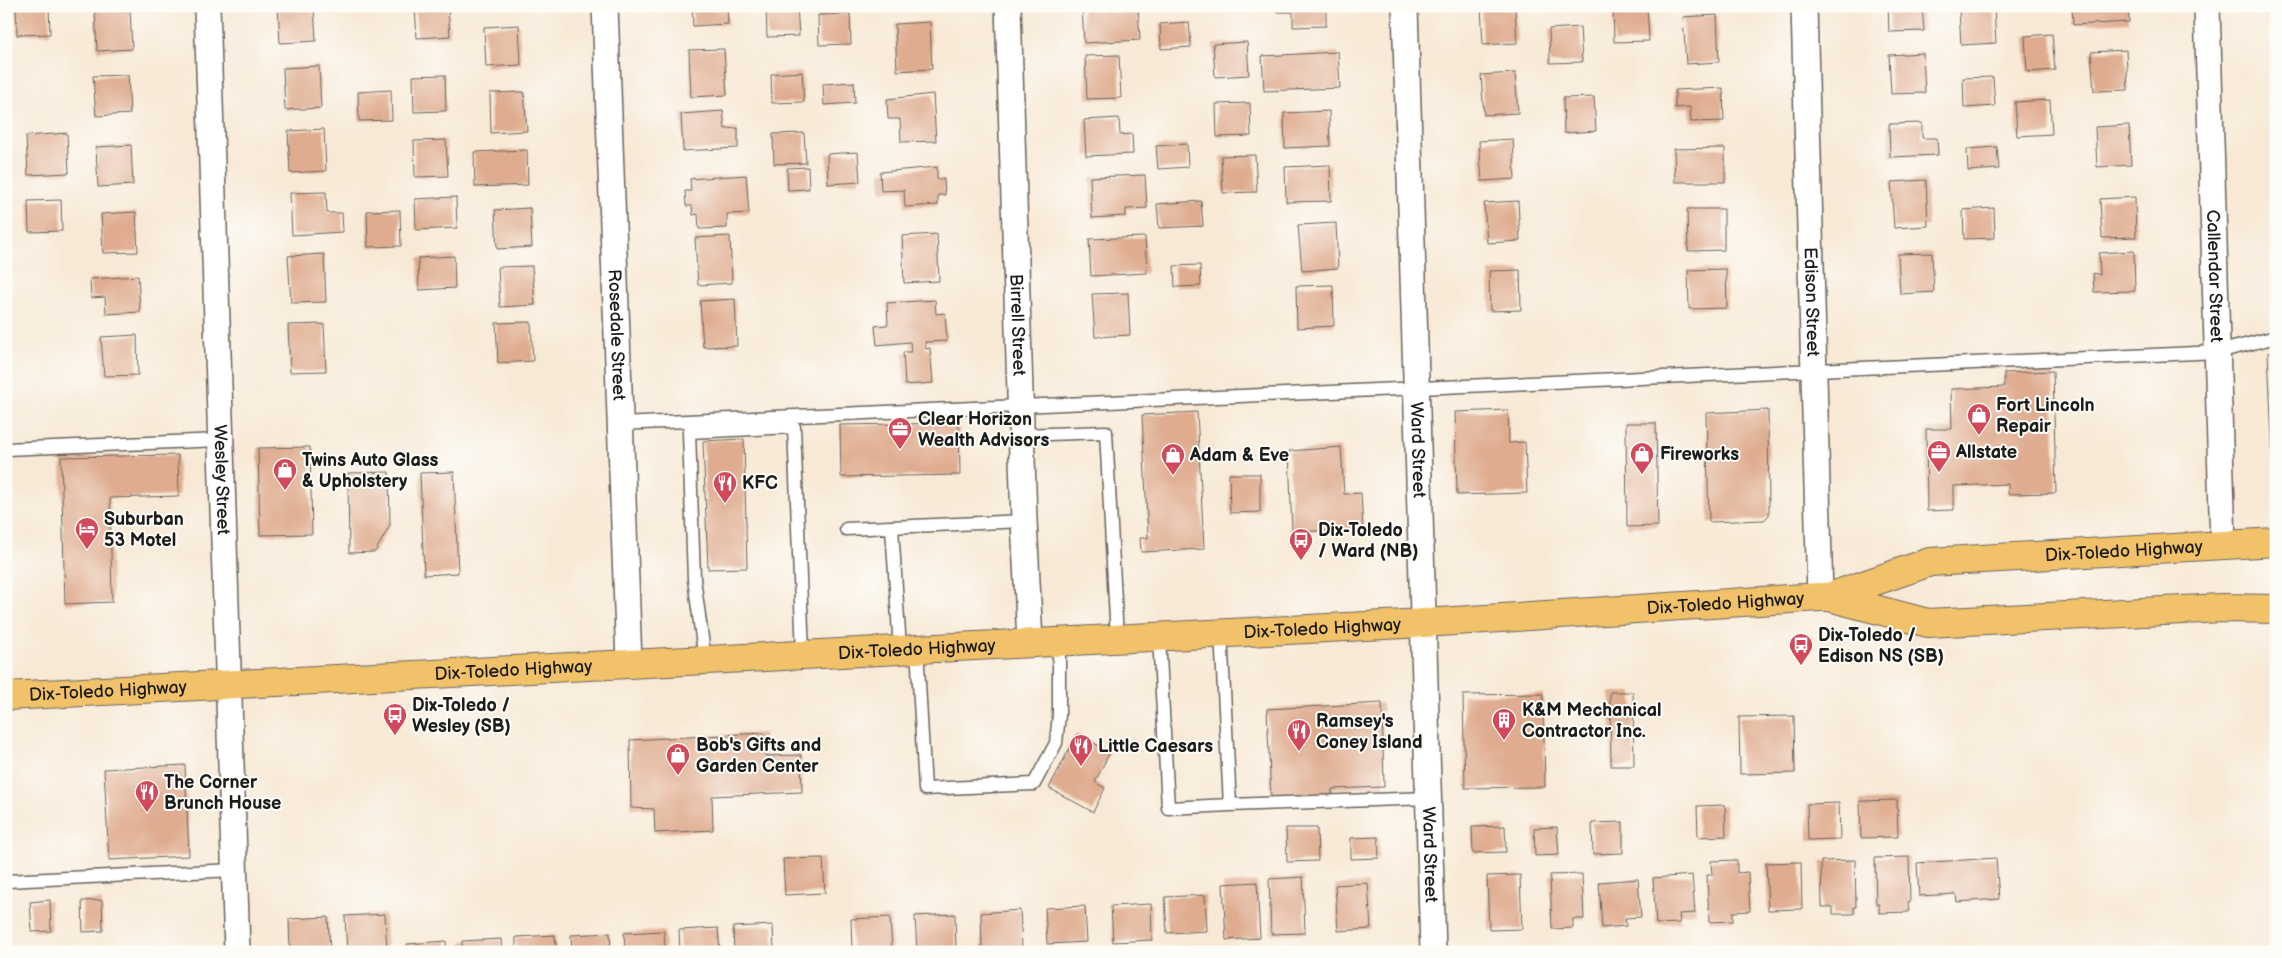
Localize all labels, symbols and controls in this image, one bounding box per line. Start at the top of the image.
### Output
street label: Callendar Street [2202,209,2227,343]
street label: Edison Street [1800,247,1824,357]
street label: Rosedale Street [604,269,629,401]
street label: Birrell Street [1005,274,1029,377]
place label: Fort Lincoln Repair [1996,395,2094,437]
street label: Ward Street [1406,402,1430,499]
shop icon: Fort Lincoln Repair [1966,402,1992,436]
place label: Clear Horizon Wealth Advisors [918,409,1049,451]
office icon: Clear Horizon Wealth Advisors [887,416,913,450]
street label: Wesley Street [209,424,234,536]
office icon: Allstate [1926,439,1952,473]
shop icon: Fireworks [1629,441,1655,475]
shop icon: Adam & Eve [1160,442,1186,476]
place label: Allstate [1955,442,2017,463]
place label: Fireworks [1660,444,1739,465]
place label: Adam & Eve [1189,445,1289,466]
place label: Twins Auto Glass & Upholstery [302,450,439,492]
shop icon: Twins Auto Glass & Upholstery [272,457,298,491]
restaurant icon: KFC [712,470,738,504]
place label: KFC [742,473,778,494]
place label: Suburban 53 Motel [104,509,184,551]
hotel icon: Suburban 53 Motel [74,516,100,550]
place label: Dix-Toledo / Ward (NB) [1318,520,1419,562]
bus stop icon: Dix-Toledo / Ward (NB) [1288,527,1314,561]
street label: Dix-Toledo Highway [2044,536,2204,566]
street label: Dix-Toledo Highway [1646,588,1806,619]
street label: Dix-Toledo Highway [1243,614,1403,643]
place label: Dix-Toledo / Edison NS (SB) [1818,625,1944,667]
bus stop icon: Dix-Toledo / Edison NS (SB) [1788,632,1814,666]
street label: Dix-Toledo Highway [837,635,997,664]
street label: Dix-Toledo Highway [434,656,594,685]
street label: Dix-Toledo Highway [28,677,188,706]
place label: Dix-Toledo / Wesley (SB) [412,695,511,737]
place label: K&M Mechanical Contractor Inc. [1522,700,1662,742]
bus stop icon: Dix-Toledo / Wesley (SB) [382,702,408,736]
building icon: K&M Mechanical Contractor Inc. [1491,707,1517,741]
place label: Ramsey's Coney Island [1316,711,1422,753]
restaurant icon: Ramsey's Coney Island [1286,718,1312,752]
restaurant icon: Little Caesars [1068,733,1094,767]
place label: Bob's Gifts and Garden Center [696,735,821,777]
place label: Little Caesars [1098,736,1213,757]
shop icon: Bob's Gifts and Garden Center [665,742,691,776]
place label: The Corner Brunch House [164,772,281,814]
restaurant icon: The Corner Brunch House [134,779,160,813]
street label: Ward Street [1418,806,1442,903]

